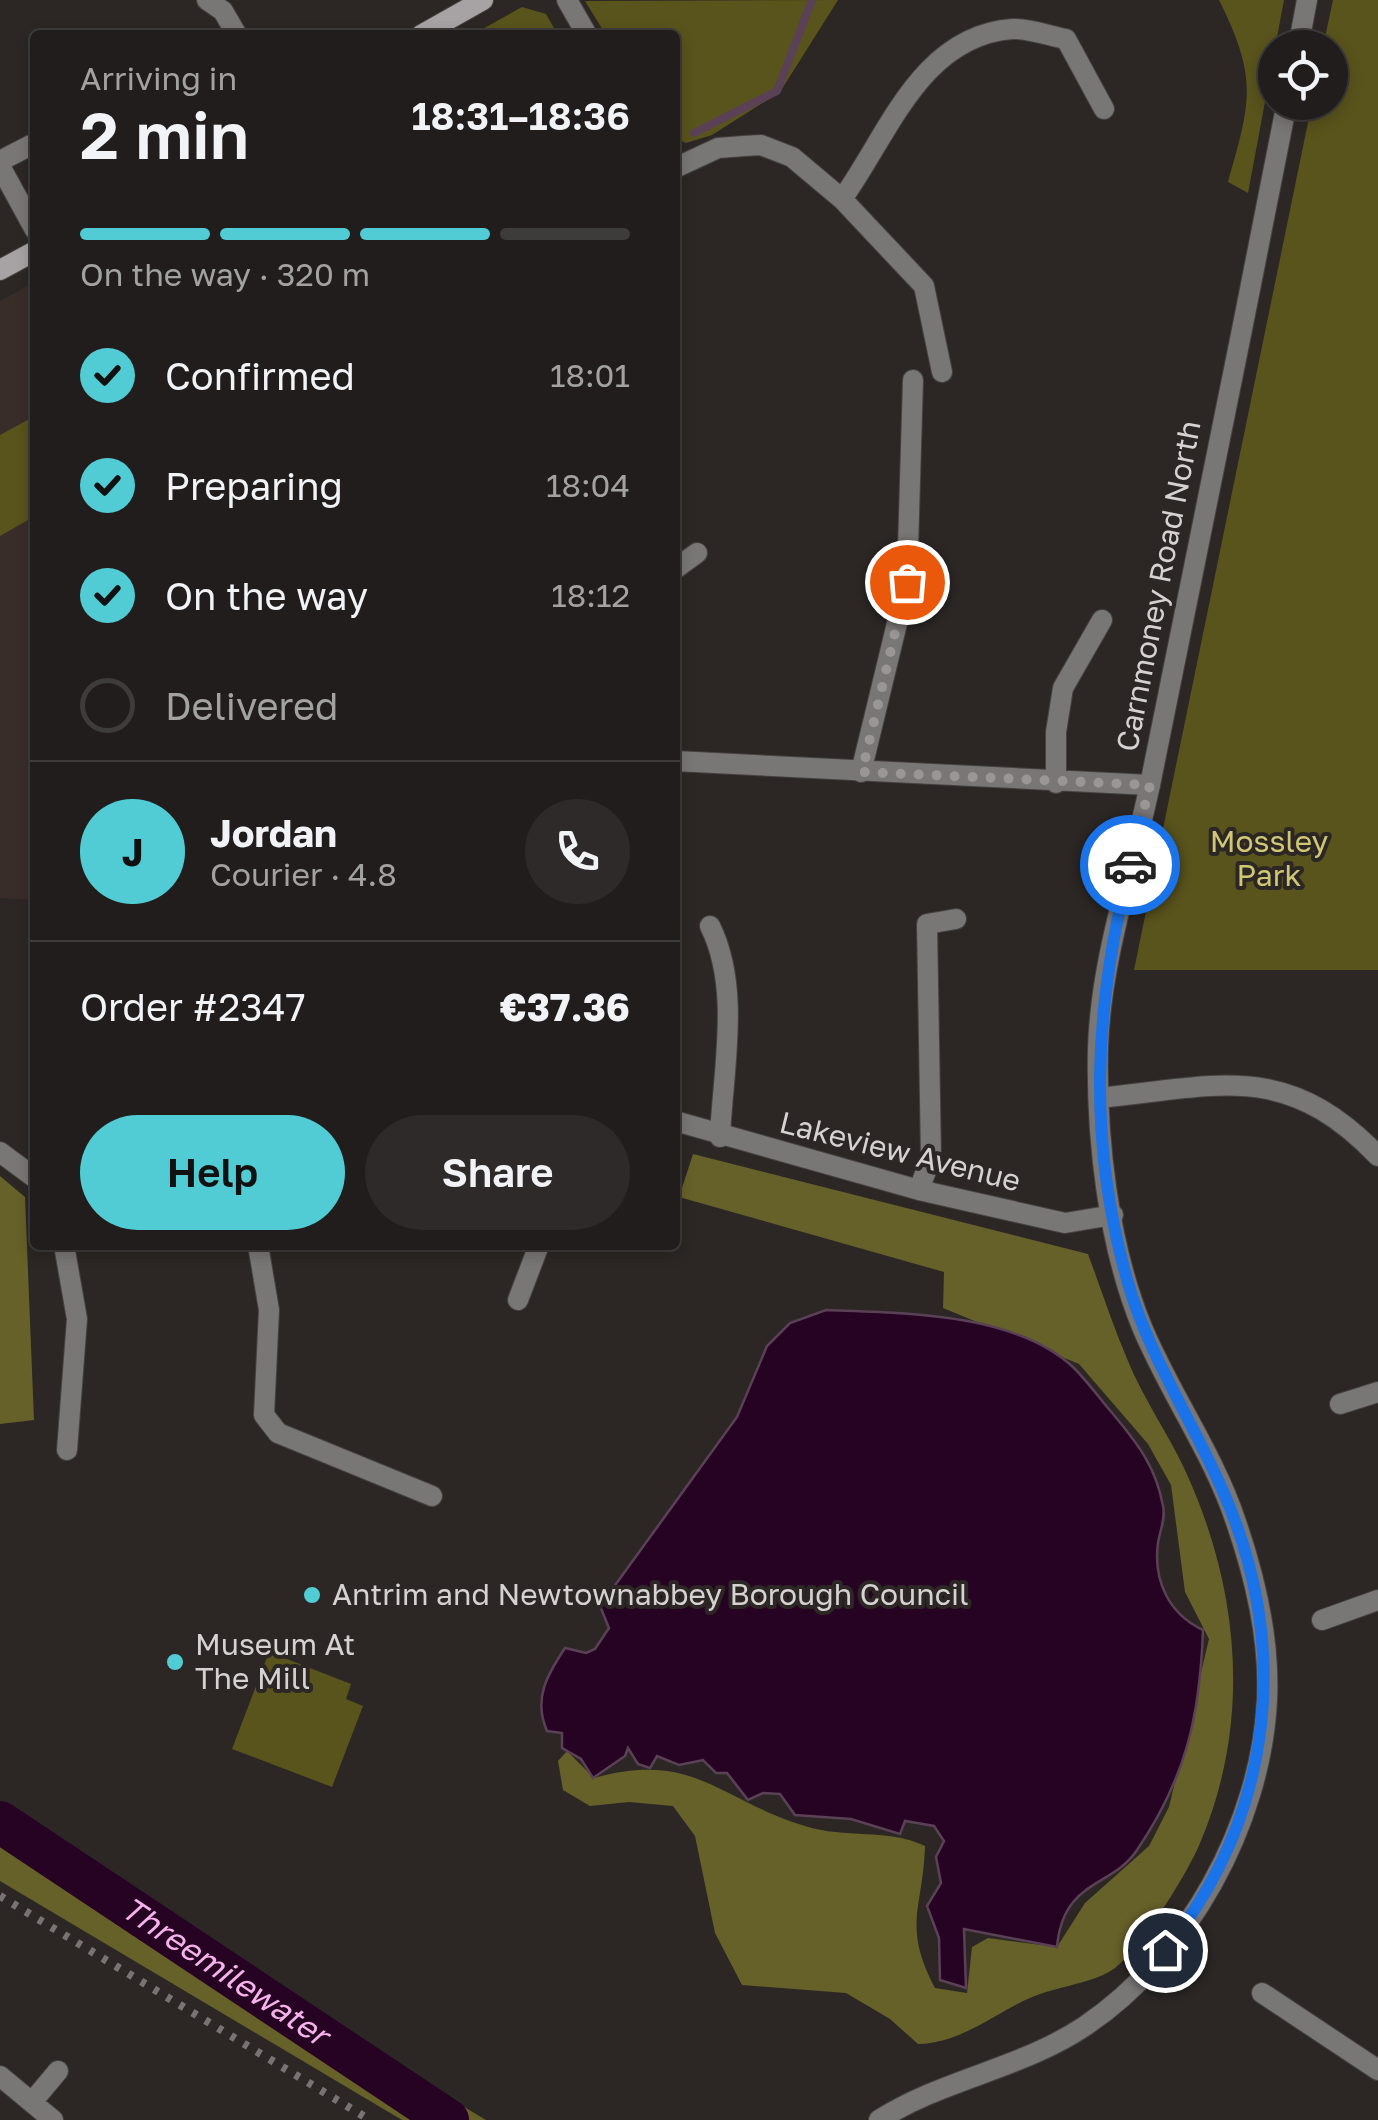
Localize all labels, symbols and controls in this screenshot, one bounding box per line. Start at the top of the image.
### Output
map controls [1258,30,1348,120]
button: locate [1258,30,1348,120]
text: Arriving in [80,59,237,97]
text: 18:31–18:36 [411,93,630,138]
text: 2 min [80,95,249,173]
text: On the way · 320 m [80,255,370,293]
icon: check [80,348,135,403]
text: Confirmed [165,353,355,398]
text: 18:01 [550,356,630,394]
street label: Carnmoney Road North [1108,417,1208,754]
icon: check [80,458,135,513]
text: Preparing [165,463,343,508]
text: 18:04 [546,466,630,504]
pin [865,540,950,625]
icon: bag [880,555,935,610]
icon: check [80,568,135,623]
text: On the way [165,573,368,618]
text: 18:12 [551,576,630,614]
text: Delivered [165,683,338,728]
button: phone [525,799,630,904]
text: Jordan [210,810,337,855]
courier [1080,815,1180,915]
park label: Mossley Park [1210,823,1328,893]
text: J [122,829,143,874]
icon: car [1103,838,1158,893]
text: Courier · 4.8 [210,855,397,893]
text: Order #2347 [80,984,306,1029]
text: €37.36 [500,984,630,1029]
street label: Lakeview Avenue [776,1104,1024,1198]
button: Help [80,1115,345,1230]
button: Share [365,1115,630,1230]
place label: Antrim and Newtownabbey Borough Council [332,1576,969,1612]
marker: Antrim and Newtownabbey Borough Council [301,1584,323,1606]
place label: Museum At The Mill [195,1626,355,1696]
marker: Museum At The Mill [164,1651,186,1673]
water label: Threemilewater [115,1888,340,2056]
pin [1123,1908,1208,1993]
icon: home [1138,1923,1193,1978]

